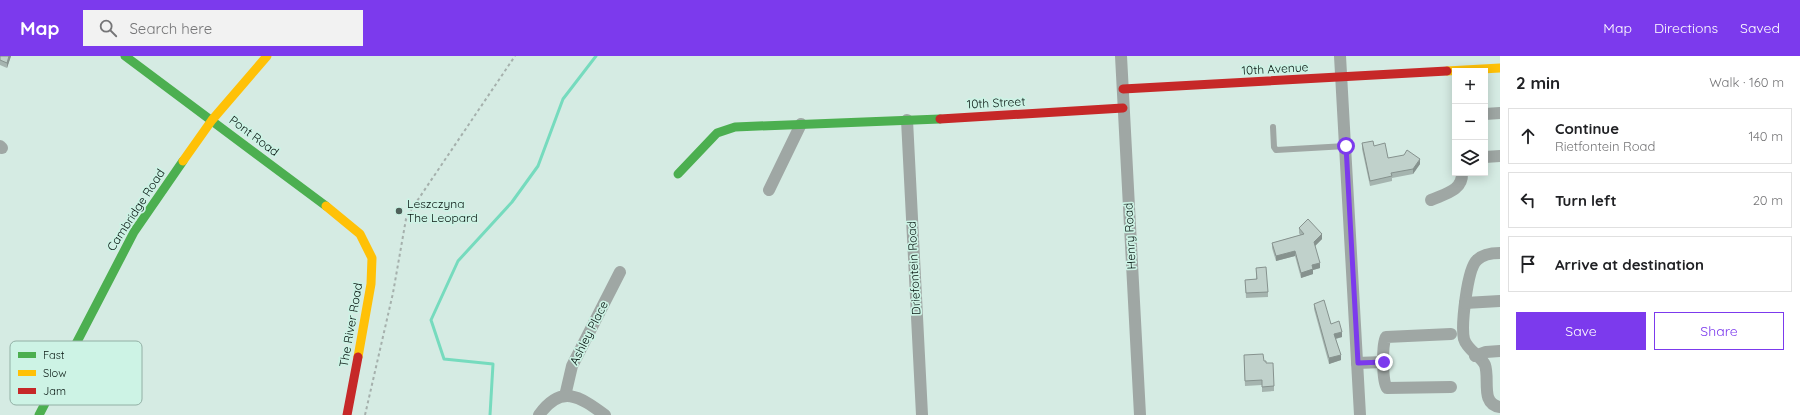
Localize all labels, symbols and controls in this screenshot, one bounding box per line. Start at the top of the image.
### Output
search box [83,10,363,46]
text: Map [20,16,59,40]
icon: search [97,17,119,39]
text: Search here [129,19,212,38]
text: Map [1603,19,1632,37]
text: Directions [1654,19,1718,37]
text: Saved [1740,19,1780,37]
street label: 10th Avenue [1241,59,1309,78]
map controls [1452,68,1488,176]
button: + [1452,68,1488,104]
text: 2 min [1516,72,1560,93]
text: Walk · 160 m [1709,74,1784,90]
street label: 10th Street [966,93,1026,112]
button: − [1452,104,1488,140]
street label: Pont Road [226,112,282,159]
text: Continue [1555,119,1619,138]
icon: ahead [1517,125,1539,147]
text: 140 m [1748,128,1783,144]
route start [1337,137,1355,155]
text: Rietfontein Road [1555,138,1655,154]
button: layers [1452,140,1488,176]
street label: Cambridge Road [103,166,168,254]
icon: left [1517,189,1539,211]
text: Turn left [1555,191,1617,210]
text: 20 m [1753,192,1783,208]
place label: Leszczyna The Leopard [407,196,478,225]
street label: Henry Road [1120,202,1139,270]
marker: Leszczyna The Leopard [394,206,404,216]
street label: Driefontein Road [904,221,923,315]
icon: arrive [1517,253,1539,275]
text: Arrive at destination [1555,255,1704,274]
street label: The River Road [336,282,365,368]
street label: Ashley Place [566,298,611,367]
button: Save [1516,312,1646,350]
button: Share [1654,312,1784,350]
legend [10,341,142,405]
text: Fast [43,348,65,362]
route end [1375,353,1393,371]
text: Slow [43,366,67,380]
text: Jam [43,384,66,398]

